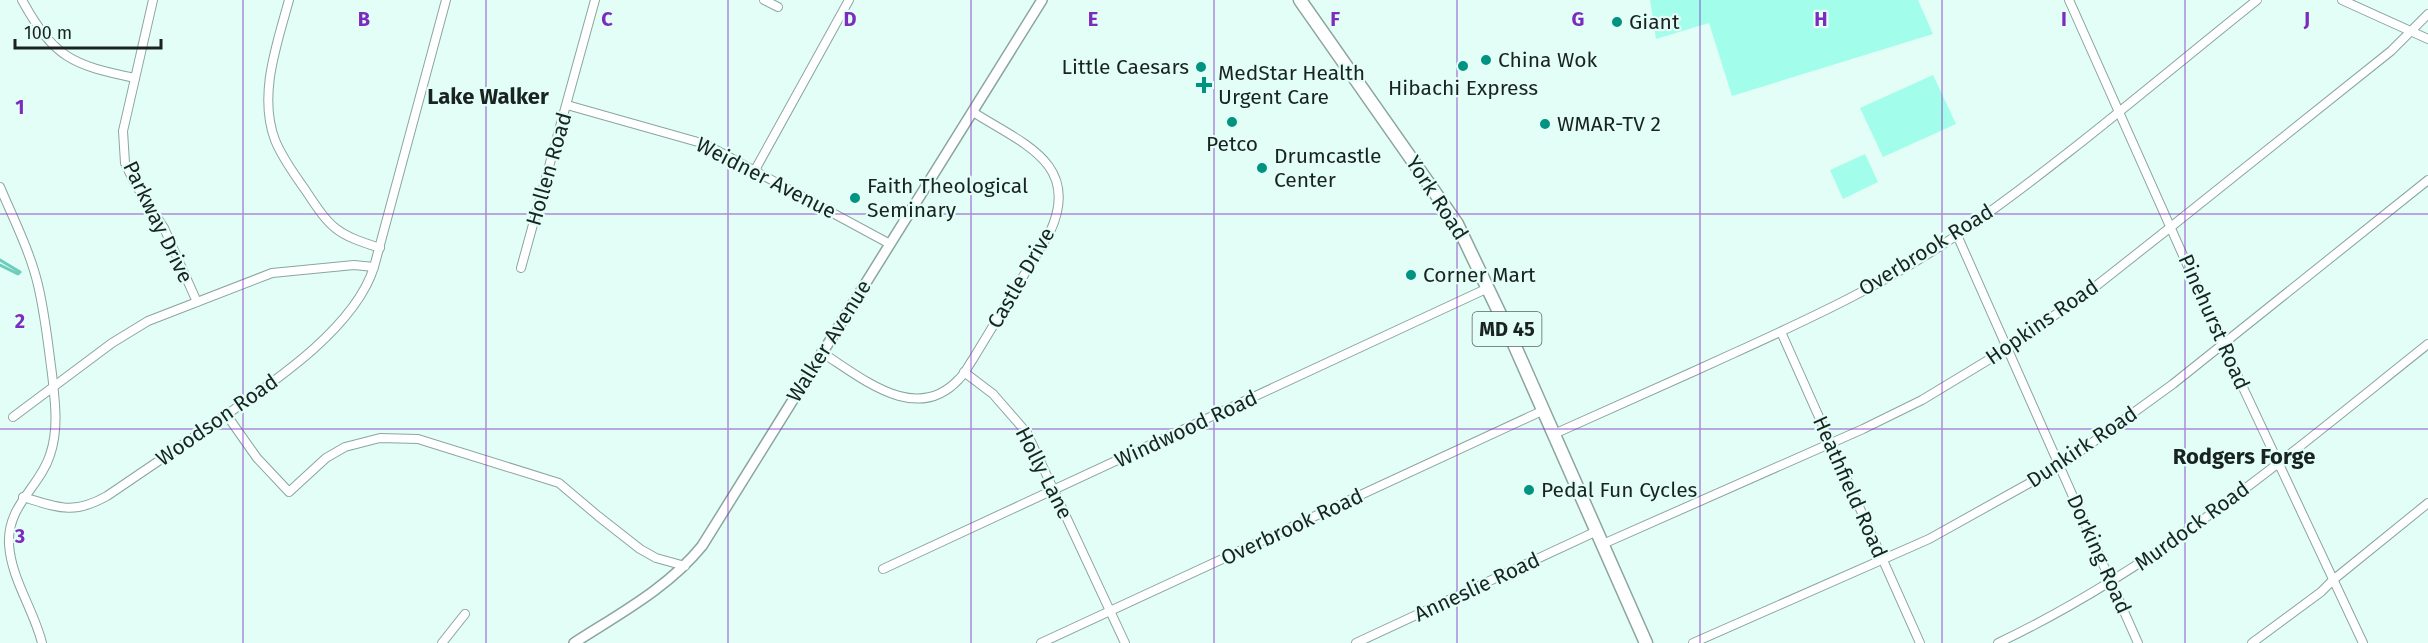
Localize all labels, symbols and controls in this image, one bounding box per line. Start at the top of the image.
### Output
text: B [358,7,370,31]
text: C [601,7,613,31]
text: D [843,7,857,31]
text: E [1088,7,1098,31]
text: F [1330,7,1340,31]
text: G [1572,7,1584,31]
text: H [1814,7,1828,31]
text: I [2061,7,2067,31]
text: J [2303,7,2310,31]
place label: Giant [1629,9,1680,35]
scale bar [15,12,160,50]
marker: Giant [1610,15,1624,29]
text: 100 m [24,22,72,44]
place label: China Wok [1498,47,1597,73]
marker: China Wok [1479,53,1493,67]
place label: Little Caesars [1062,54,1189,80]
marker: Hibachi Express [1456,59,1470,73]
marker: Little Caesars [1194,60,1208,74]
place label: MedStar Health Urgent Care [1218,60,1365,110]
place label: Hibachi Express [1388,75,1538,101]
marker: MedStar Health Urgent Care [1195,76,1213,94]
district label: Lake Walker [427,83,549,110]
text: 1 [15,95,25,119]
street label: Hollen Road [520,109,578,229]
place label: WMAR-TV 2 [1557,111,1661,137]
marker: Petco [1225,115,1239,129]
marker: WMAR-TV 2 [1538,117,1552,131]
street label: Weidner Avenue [691,131,841,225]
place label: Petco [1206,131,1258,157]
place label: Drumcastle Center [1274,143,1382,193]
street label: York Road [1400,151,1474,245]
street label: Parkway Drive [117,157,199,287]
marker: Drumcastle Center [1255,161,1269,175]
place label: Faith Theological Seminary [867,173,1028,223]
marker: Faith Theological Seminary [848,191,862,205]
street label: Overbrook Road [1854,198,1998,302]
street label: Castle Drive [982,223,1060,333]
street label: Pinehurst Road [2173,250,2255,394]
place label: Corner Mart [1423,262,1536,288]
marker: Corner Mart [1404,268,1418,282]
street label: Hopkins Road [1981,274,2103,370]
street label: Walker Avenue [781,275,877,407]
text: 2 [15,309,25,333]
road number: MD 45 [1472,312,1541,346]
street label: Woodson Road [151,368,283,472]
street label: Windwood Road [1111,385,1261,473]
street label: Dunkirk Road [2022,401,2142,493]
street label: Heathfield Road [1807,412,1893,562]
street label: Holly Lane [1010,423,1078,523]
district label: Rodgers Forge [2173,443,2315,470]
street label: Murdock Road [2129,476,2255,576]
place label: Pedal Fun Cycles [1541,477,1698,503]
street label: Overbrook Road [1217,483,1367,571]
marker: Pedal Fun Cycles [1522,483,1536,497]
street label: Dorking Road [2061,490,2137,618]
text: 3 [14,524,25,548]
street label: Anneslie Road [1410,547,1544,627]

